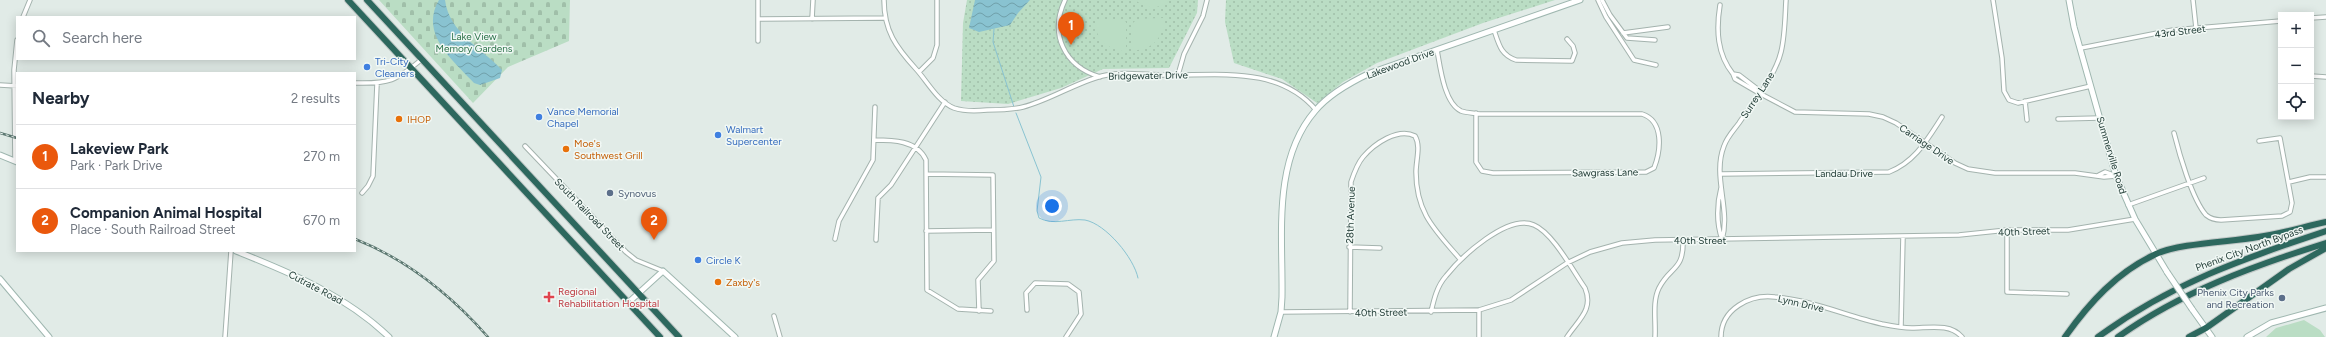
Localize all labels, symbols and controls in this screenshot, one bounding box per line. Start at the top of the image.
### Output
pin: 1 [1058,12,1084,45]
map controls [2278,12,2314,120]
button: + [2278,12,2314,48]
search box [16,16,356,60]
street label: 43rd Street [2154,22,2207,41]
icon: search [30,27,52,49]
text: Search here [62,29,142,47]
park label: Lake View Memory Gardens [436,30,513,55]
street label: Lakewood Drive [1365,45,1436,82]
button: − [2278,48,2314,84]
place label: Tri-City Cleaners [375,55,414,80]
marker: Tri-City Cleaners [362,62,372,72]
street label: Bridgewater Drive [1108,68,1189,83]
street label: Surrey Lane [1738,69,1778,121]
button: locate [2278,84,2314,120]
text: Nearby [32,88,90,108]
text: 2 results [291,91,340,106]
place label: Vance Memorial Chapel [547,105,619,130]
marker: Vance Memorial Chapel [534,112,544,122]
place label: IHOP [407,113,431,126]
marker: IHOP [394,114,404,124]
street label: Summerville Road [2094,115,2130,196]
street label: Carriage Drive [1897,121,1957,168]
place label: Walmart Supercenter [726,123,782,148]
marker: Walmart Supercenter [713,130,723,140]
place label: Moe's Southwest Grill [574,137,643,162]
text: Lakeview Park [70,140,169,158]
marker: Moe's Southwest Grill [561,144,571,154]
text: 1 [42,149,48,164]
text: 270 m [303,149,340,164]
text: Park · Park Drive [70,158,162,173]
street label: Sawgrass Lane [1572,165,1639,180]
street label: Landau Drive [1815,167,1874,180]
street label: South Railroad Street [552,175,628,253]
street label: 28th Avenue [1343,186,1358,244]
place label: Synovus [618,187,656,200]
marker: Synovus [605,188,615,198]
your location [1042,196,1062,216]
text: Companion Animal Hospital [70,204,262,222]
pin: 2 [641,207,667,240]
text: 2 [41,213,49,228]
text: 670 m [303,213,340,228]
text: Place · South Railroad Street [70,222,235,237]
street label: Phenix City North Bypass [2194,223,2305,274]
street label: 40th Street [1998,224,2051,239]
street label: 40th Street [1674,234,1726,247]
place label: Circle K [706,254,741,267]
marker: Circle K [693,255,703,265]
street label: Cutrate Road [286,268,345,307]
place label: Zaxby's [726,276,760,289]
marker: Zaxby's [713,277,723,287]
place label: Regional Rehabilitation Hospital [558,285,659,310]
place label: Phenix City Parks and Recreation [2197,286,2274,311]
marker: Regional Rehabilitation Hospital [543,291,555,303]
street label: Lynn Drive [1776,292,1826,315]
marker: Phenix City Parks and Recreation [2277,293,2287,303]
street label: 40th Street [1355,306,1408,319]

